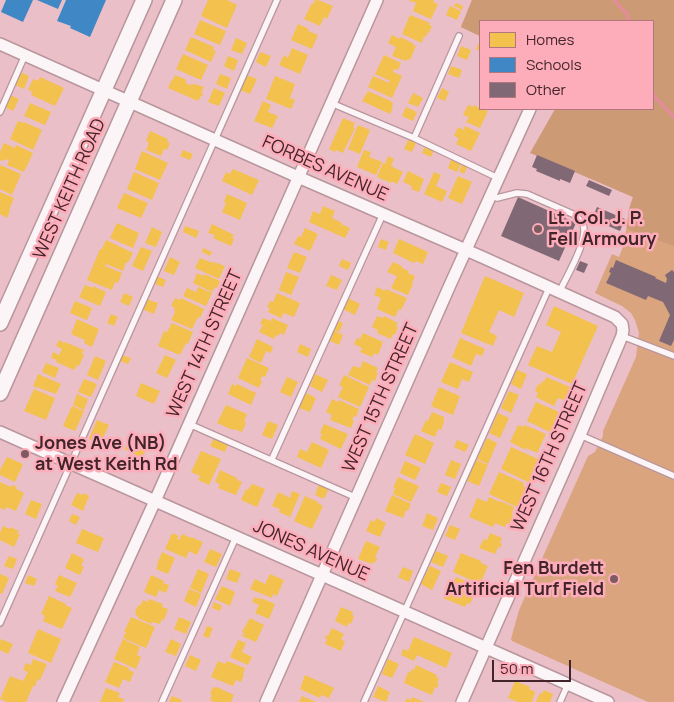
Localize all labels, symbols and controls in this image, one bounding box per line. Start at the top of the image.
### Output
legend [479,20,654,110]
text: Homes [526,29,574,50]
text: Schools [526,54,582,75]
text: Other [526,79,566,100]
street label: WEST KEITH ROAD [29,115,111,263]
street label: FORBES AVENUE [259,132,391,206]
place label: Lt. Col. J. P. Fell Armoury [548,208,656,250]
marker: Lt. Col. J. P. Fell Armoury [532,223,544,235]
street label: WEST 14TH STREET [163,267,247,421]
street label: WEST 15TH STREET [338,320,424,476]
street label: WEST 16TH STREET [507,379,593,535]
place label: Jones Ave (NB) at West Keith Rd [35,433,178,476]
marker: Jones Ave (NB) at West Keith Rd [19,448,31,460]
street label: JONES AVENUE [250,516,372,586]
place label: Fen Burdett Artificial Turf Field [445,558,604,600]
marker: Fen Burdett Artificial Turf Field [608,573,620,585]
scale bar [494,650,573,682]
text: 50 m [500,658,534,679]

